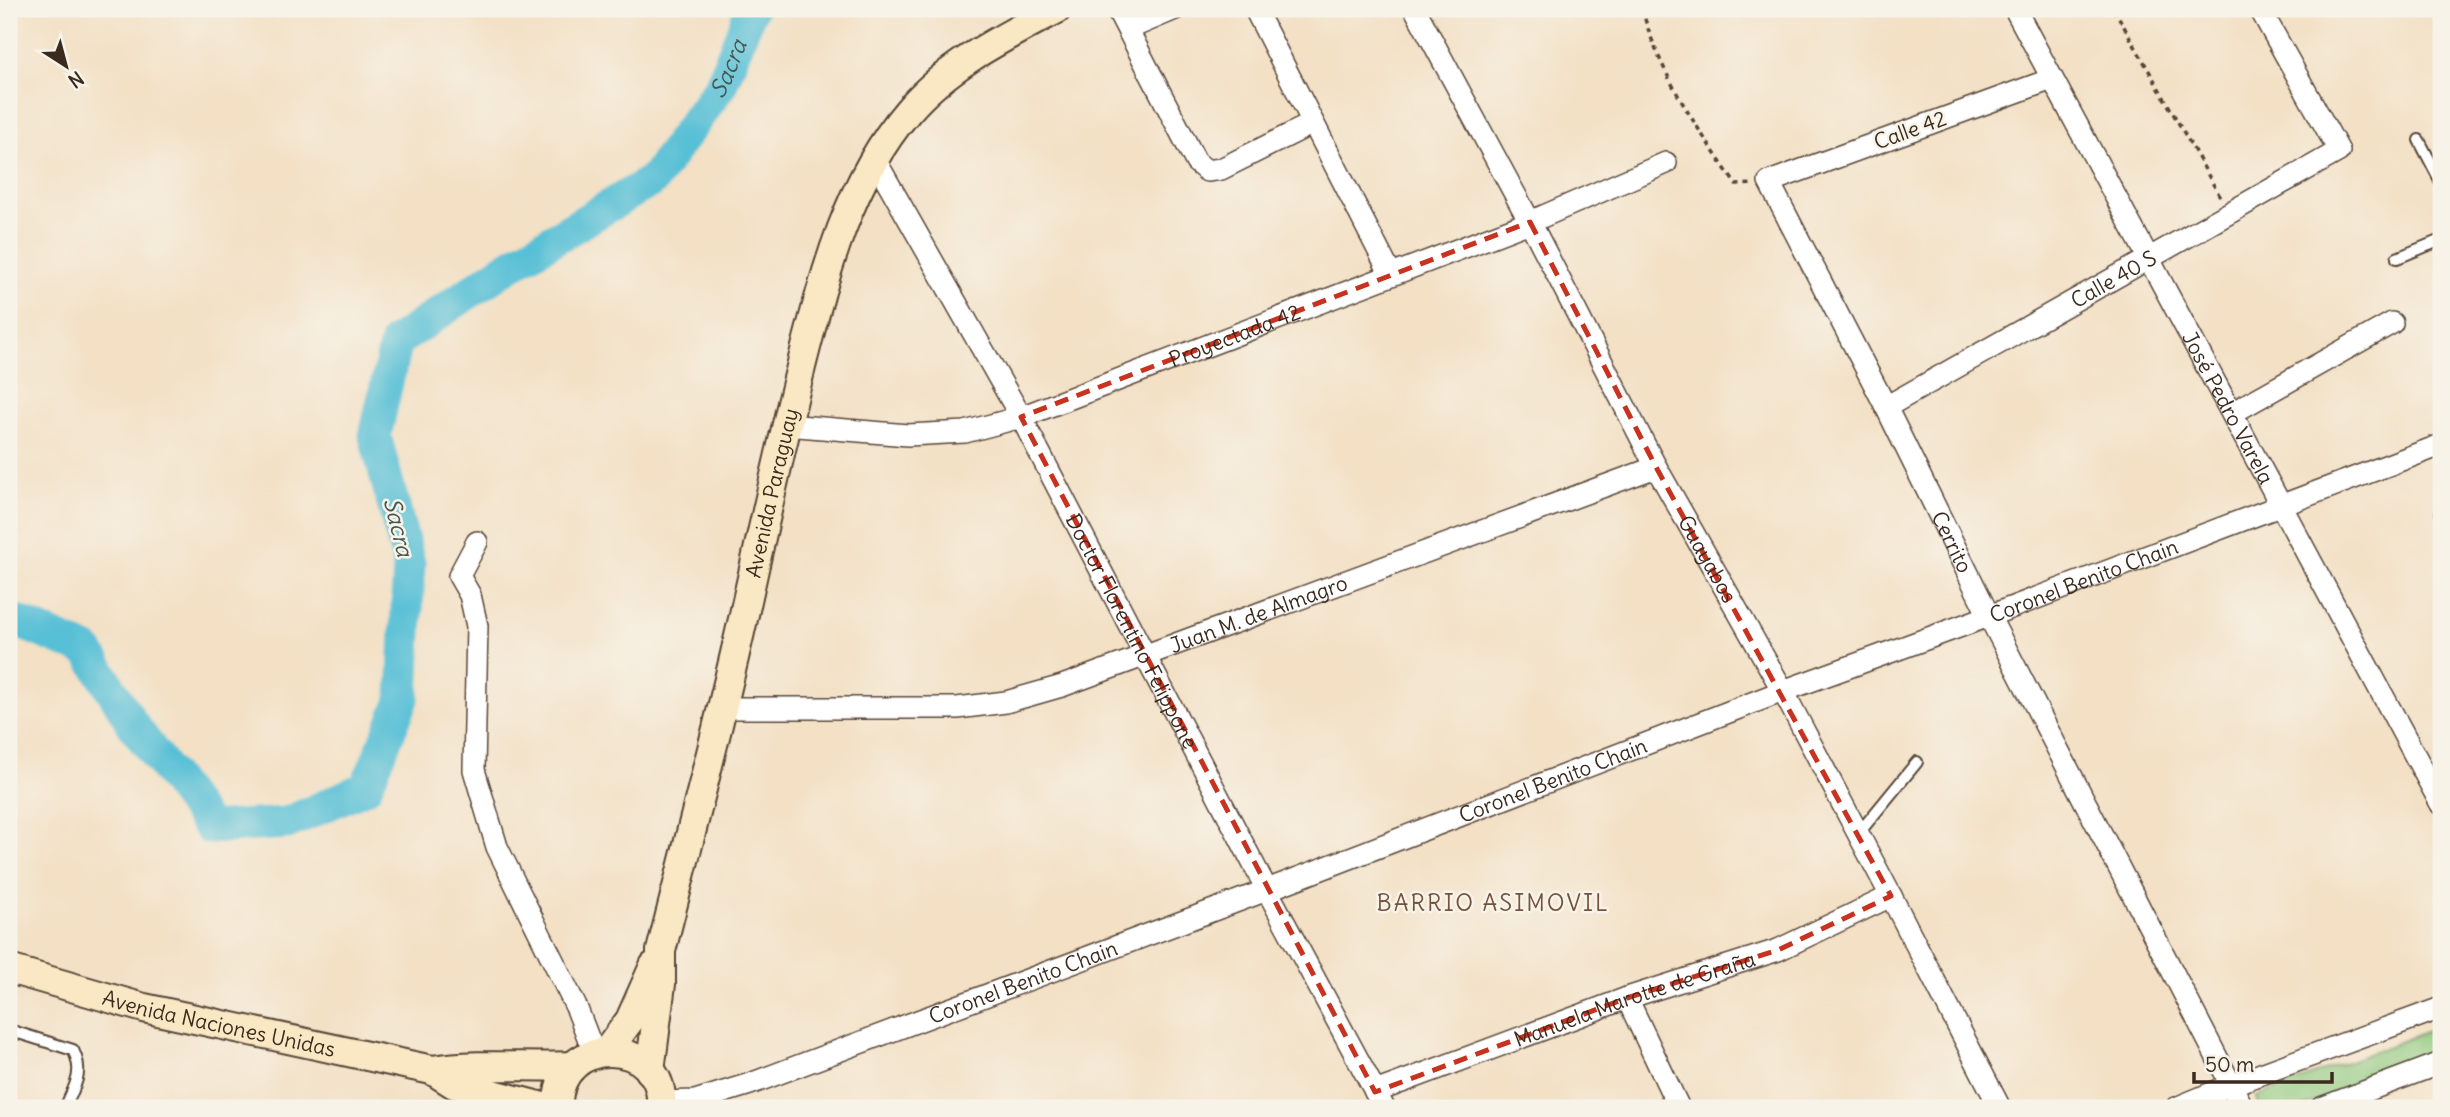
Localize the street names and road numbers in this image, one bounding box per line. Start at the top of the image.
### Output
street label: Calle 42 [1870,104,1950,156]
street label: Calle 40 S [2066,244,2161,313]
street label: Proyectada 42 [1165,298,1304,373]
street label: José Pedro Varela [2177,326,2280,488]
street label: Avenida Paraguay [739,405,804,580]
street label: Cerrito [1926,506,1979,577]
street label: Doctor Florentino Felippone [1060,509,1205,753]
street label: Guayabos [1673,510,1743,607]
street label: Coronel Benito Chain [1985,532,2182,628]
street label: Juan M. de Almagro [1166,568,1351,659]
street label: Coronel Benito Chain [1455,731,1651,828]
street label: Coronel Benito Chain [925,934,1121,1029]
street label: Manuela Marotte de Graña [1510,945,1759,1053]
street label: Avenida Naciones Unidas [100,983,338,1062]

